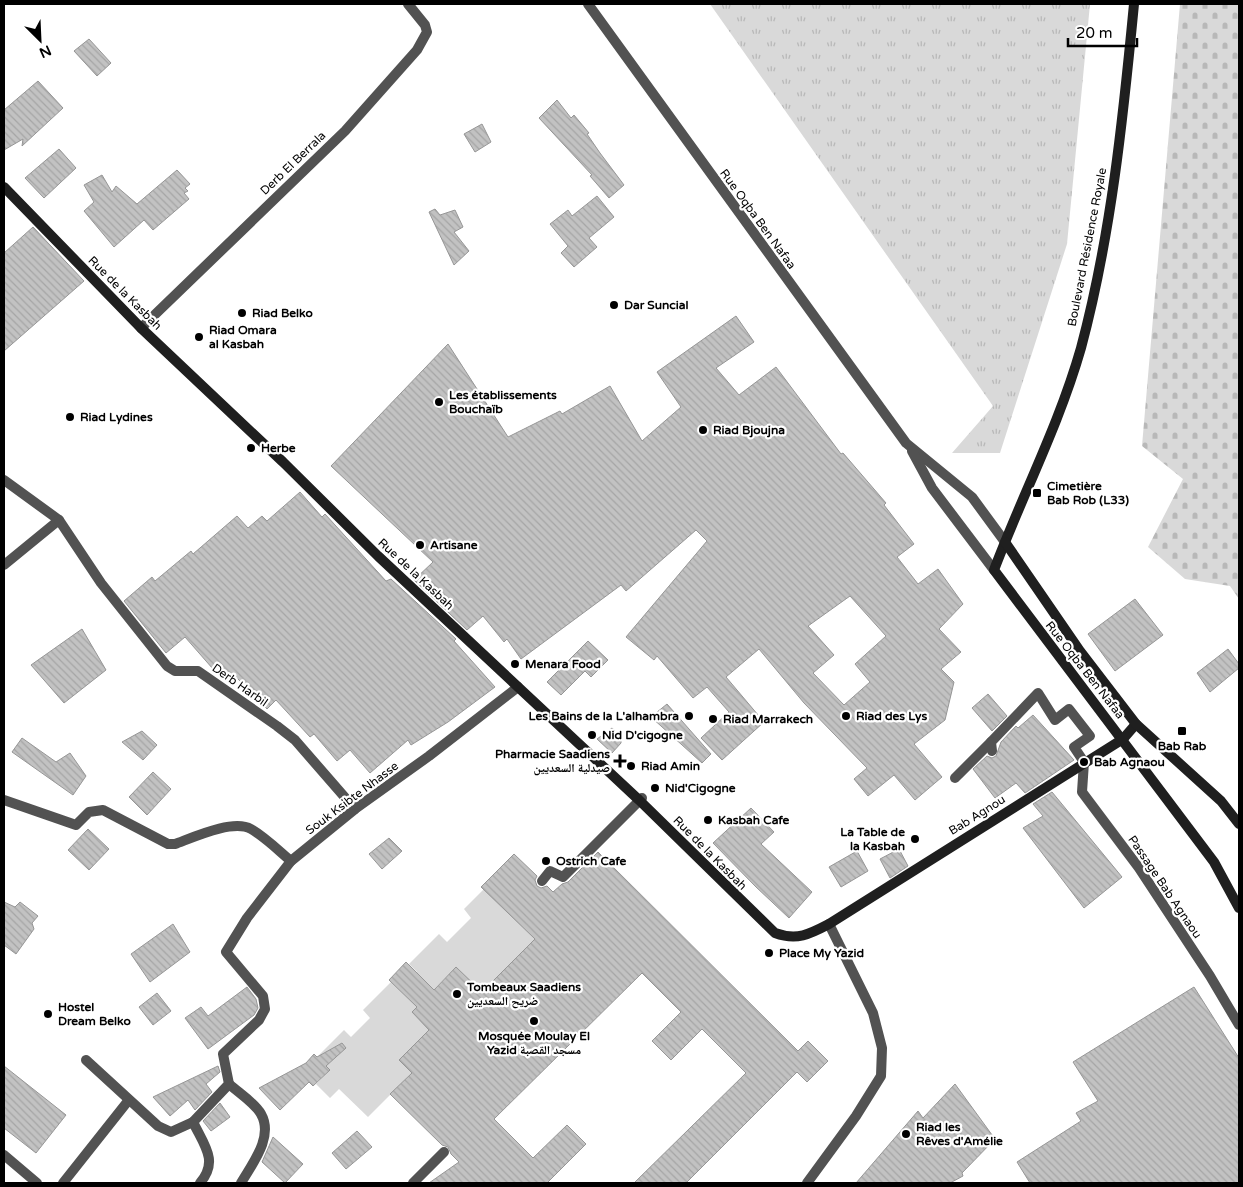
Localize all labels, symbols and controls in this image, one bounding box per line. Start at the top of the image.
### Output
north arrow [15,15,65,65]
scale bar [1068,15,1137,47]
text: 20 m [1076,24,1113,42]
text: N [36,41,54,61]
street label: Derb El Berrala [257,128,329,198]
street label: Rue Oqba Ben Nafaa [717,166,799,272]
street label: Boulevard Résidence Royale [1065,166,1109,328]
street label: Rue de la Kasbah [85,253,165,333]
place label: Dar Suncial [624,298,688,312]
marker: Dar Suncial [608,299,620,311]
place label: Riad Belko [252,306,313,320]
marker: Riad Belko [236,307,248,319]
place label: Riad Omara al Kasbah [209,323,277,351]
marker: Riad Omara al Kasbah [193,331,205,343]
place label: Les établissements Bouchaïb [449,388,557,416]
marker: Les établissements Bouchaïb [433,396,445,408]
place label: Riad Lydines [80,410,153,425]
marker: Riad Lydines [64,411,76,423]
place label: Riad Bjoujna [713,423,785,438]
marker: Riad Bjoujna [697,424,709,436]
place label: Herbe [261,441,296,455]
marker: Herbe [245,442,257,454]
place label: Cimetière Bab Rob (L33) [1047,479,1129,507]
marker: Cimetière Bab Rob (L33) [1031,487,1043,499]
street label: Rue de la Kasbah [375,535,457,613]
place label: Artisane [430,538,478,552]
marker: Artisane [414,539,426,551]
street label: Rue Oqba Ben Nafaa [1043,618,1127,722]
place label: Menara Food [525,657,601,671]
marker: Menara Food [509,658,521,670]
street label: Derb Harbil [209,661,271,709]
place label: Les Bains de la L'alhambra [529,709,679,723]
place label: Riad des Lys [856,709,928,724]
marker: Les Bains de la L'alhambra [683,710,695,722]
marker: Riad des Lys [840,710,852,722]
place label: Riad Marrakech [723,712,813,726]
marker: Riad Marrakech [707,713,719,725]
marker: Bab Rab [1176,725,1188,737]
place label: Nid D'cigogne [602,728,683,743]
marker: Nid D'cigogne [586,729,598,741]
place label: Bab Rab [1158,739,1207,753]
place label: Pharmacie Saadiens صيدلية السعديين [495,747,610,776]
marker: Pharmacie Saadiens صيدلية السعديين [614,755,626,767]
place label: Bab Agnaou [1094,755,1165,770]
marker: Bab Agnaou [1078,756,1090,768]
street label: Souk Ksibte Nhasse [303,759,401,837]
place label: Riad Amin [641,759,700,773]
marker: Riad Amin [625,760,637,772]
place label: Nid'Cigogne [665,781,736,796]
marker: Nid'Cigogne [649,782,661,794]
street label: Bab Agnou [946,792,1008,838]
street label: Rue de la Kasbah [670,813,750,893]
place label: Kasbah Cafe [718,813,789,827]
marker: Kasbah Cafe [702,814,714,826]
place label: La Table de la Kasbah [840,825,905,853]
marker: La Table de la Kasbah [909,833,921,845]
street label: Passage Bab Agnaou [1125,833,1205,941]
place label: Ostrich Cafe [556,854,627,868]
marker: Ostrich Cafe [540,855,552,867]
place label: Place My Yazid [779,946,864,961]
marker: Place My Yazid [763,947,775,959]
place label: Tombeaux Saadiens ضريح السعديين [466,980,581,1009]
marker: Tombeaux Saadiens ضريح السعديين [451,988,463,1000]
place label: Hostel Dream Belko [58,1000,131,1028]
marker: Hostel Dream Belko [42,1008,54,1020]
marker: Mosquée Moulay El Yazid مسجد القصبة [528,1015,540,1027]
place label: Mosquée Moulay El Yazid مسجد القصبة [478,1029,590,1057]
place label: Riad les Rêves d'Amélie [916,1120,1003,1148]
marker: Riad les Rêves d'Amélie [900,1128,912,1140]

